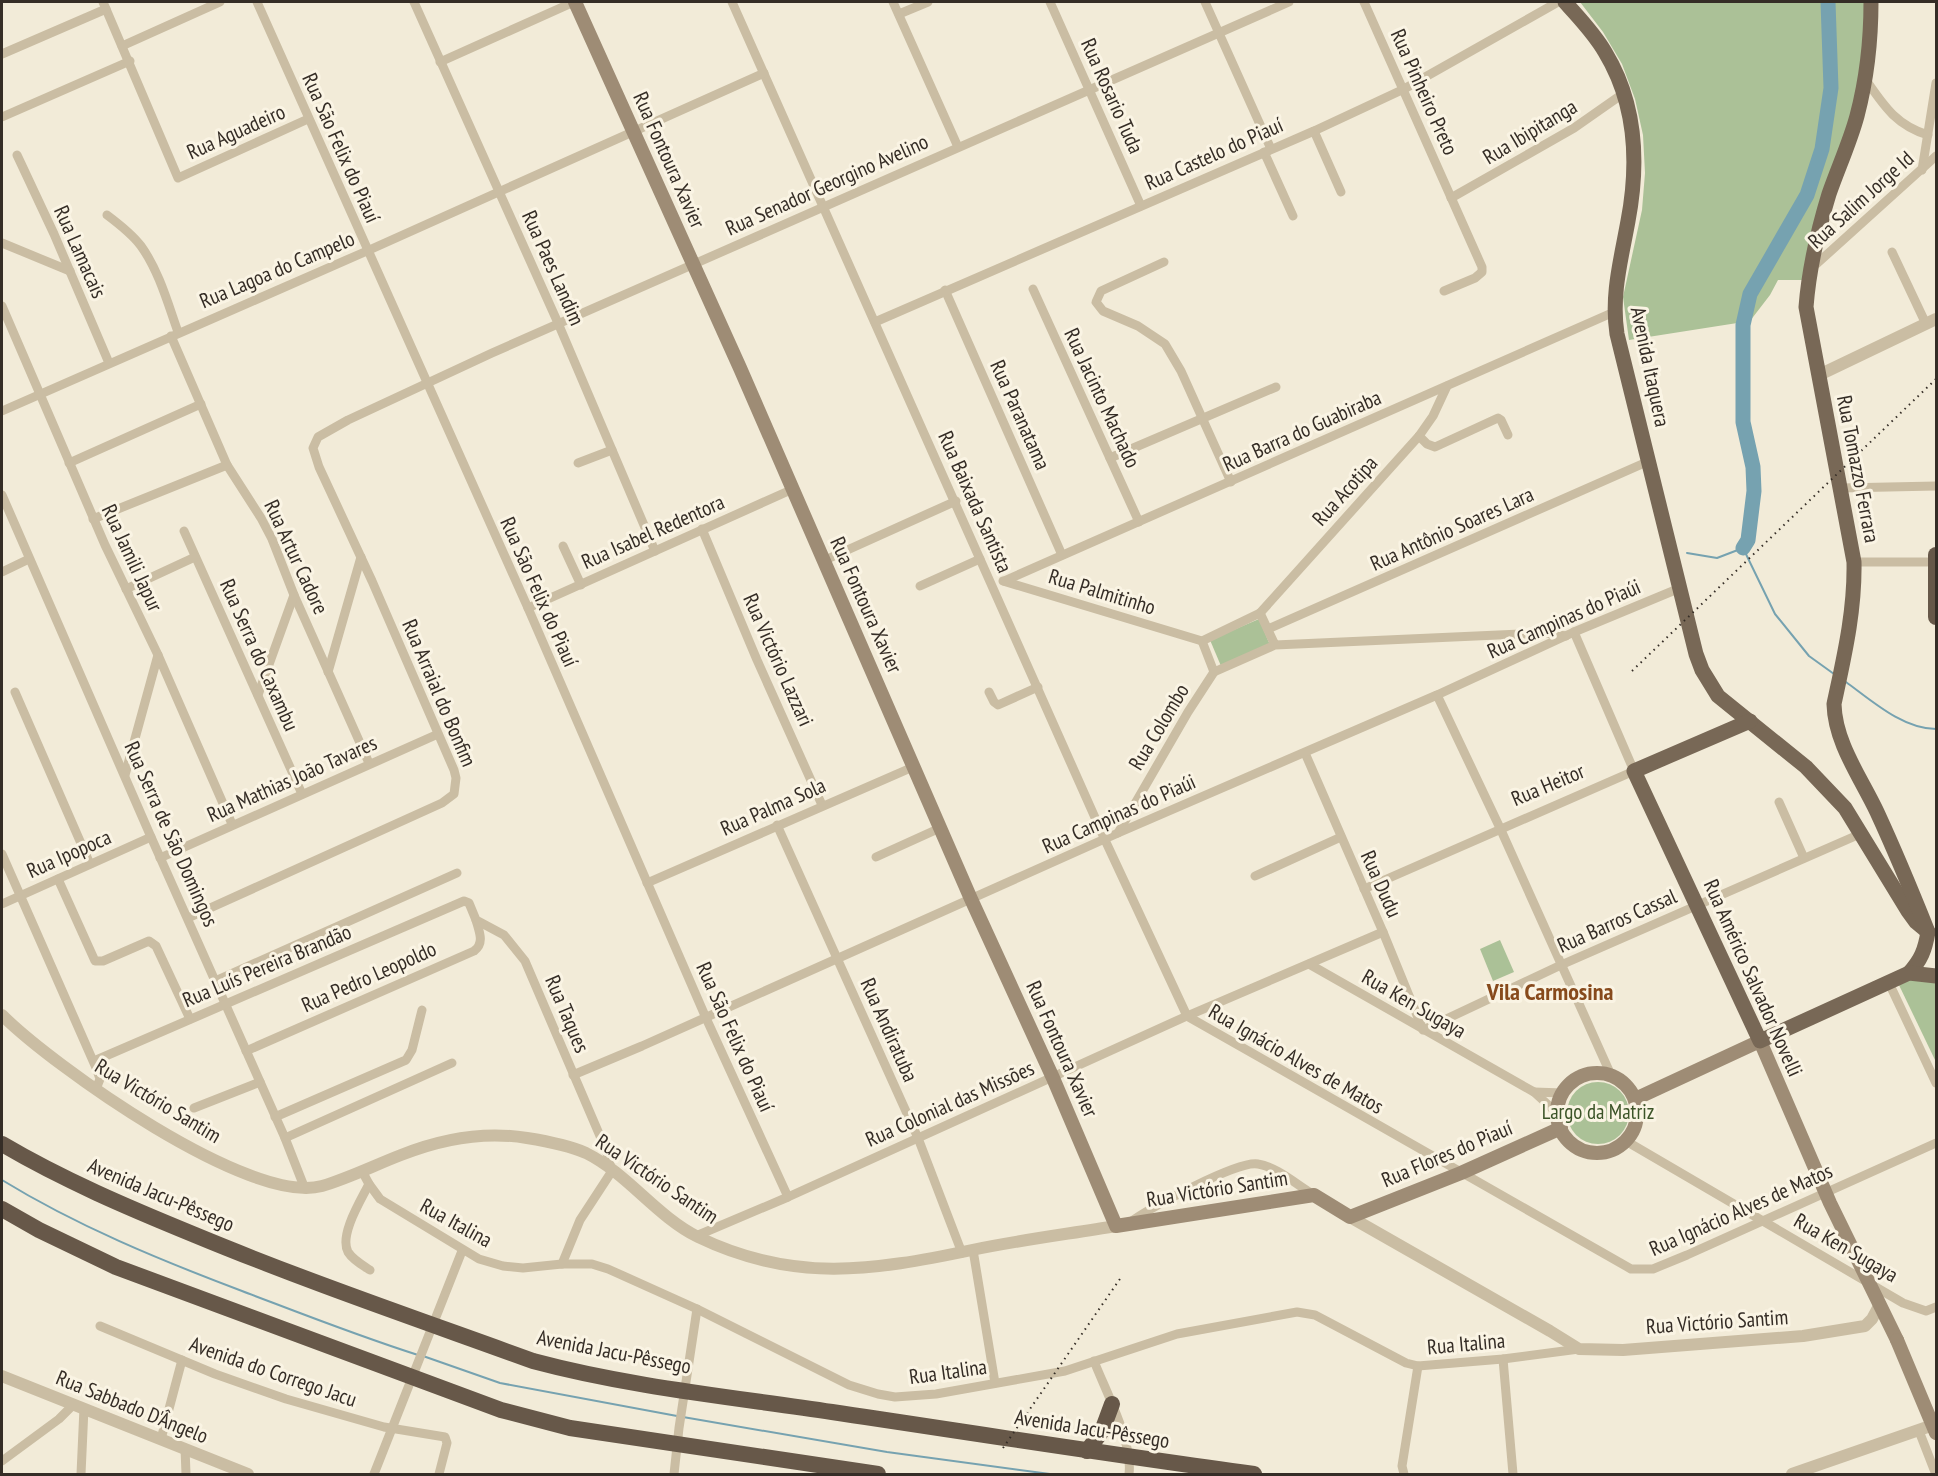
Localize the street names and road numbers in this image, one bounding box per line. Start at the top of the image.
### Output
street label: Rua Pinheiro Preto [1385,25,1464,159]
street label: Rua Rosario Tuda [1075,34,1150,158]
street label: Rua São Felix do Piauí [296,69,387,227]
street label: Rua Fontoura Xavier [627,87,712,232]
street label: Rua Ibipitanga [1478,93,1582,170]
street label: Rua Aguadeiro [182,98,289,165]
street label: Rua Castelo do Piauí [1141,111,1287,196]
street label: Rua Senador Georgino Avelino [721,128,932,241]
street label: Rua Salim Jorge Id [1802,145,1919,254]
street label: Rua Lamacais [48,201,113,302]
street label: Rua Paes Landim [516,206,591,329]
street label: Rua Lagoa do Campelo [195,225,358,314]
street label: Avenida Itaquera [1625,304,1676,429]
street label: Rua Jacinto Machado [1058,324,1147,472]
street label: Rua Paranatama [984,356,1057,474]
street label: Rua Barra do Guabiraba [1218,384,1385,478]
street label: Rua Tomazzo Ferrara [1831,393,1886,545]
street label: Rua Baixada Santista [932,427,1019,577]
street label: Rua Acotipa [1306,450,1383,531]
street label: Rua Antônio Soares Lara [1366,480,1538,577]
street label: Rua Isabel Redentora [577,488,728,575]
street label: Rua Artur Cadore [258,495,335,618]
street label: Rua Jamili Japur [96,500,169,616]
street label: Rua São Felix do Piauí [494,513,585,671]
street label: Rua Fontoura Xavier [824,532,909,677]
street label: Rua Palmitinho [1045,562,1159,621]
street label: Rua Campinas do Piaúi [1483,573,1645,664]
street label: Rua Serra do Caxambu [214,575,305,735]
street label: Rua Victório Lazzari [737,589,820,730]
street label: Rua Arraial do Bonfim [396,615,483,770]
street label: Rua Colombo [1122,679,1195,775]
street label: Rua Mathias João Tavares [203,729,381,828]
street label: Rua Serra de São Domingos [118,737,224,931]
street label: Rua Heitor [1507,757,1589,812]
street label: Rua Campinas do Piaúi [1038,768,1200,859]
street label: Rua Palma Sola [716,771,830,842]
street label: Rua Ipopoca [23,823,115,884]
street label: Rua Dudu [1355,846,1408,921]
street label: Rua Américo Salvador Novelli [1698,875,1809,1081]
street label: Rua Barros Cassal [1553,882,1681,959]
street label: Rua Luís Pereira Brandão [178,918,355,1013]
street label: Rua Pedro Leopoldo [297,935,440,1018]
street label: Rua São Felix do Piauí [690,958,781,1116]
street label: Rua Ken Sugaya [1357,963,1471,1044]
street label: Rua Taques [539,971,596,1057]
street label: Rua Andiratuba [855,974,924,1086]
street label: Rua Fontoura Xavier [1020,976,1105,1121]
street label: Rua Ignácio Alves de Matos [1204,997,1389,1120]
street label: Rua Victório Santim [90,1052,226,1149]
street label: Rua Colonial das Missões [861,1054,1038,1153]
street label: Rua Flores do Piauí [1377,1114,1517,1193]
street label: Rua Victório Santim [591,1128,724,1230]
street label: Avenida Jacu-Pêssego [84,1152,238,1238]
street label: Rua Ignácio Alves de Matos [1645,1157,1837,1262]
street label: Rua Victório Santim [1144,1164,1289,1213]
street label: Rua Italina [416,1192,497,1253]
street label: Rua Ken Sugaya [1789,1207,1903,1288]
street label: Rua Victório Santim [1645,1303,1789,1340]
street label: Avenida Jacu-Pêssego [535,1323,693,1380]
street label: Rua Italina [1426,1327,1506,1360]
street label: Avenida do Corrego Jacu [186,1330,360,1413]
street label: Rua Italina [907,1353,989,1390]
street label: Rua Sabbado D'Ângelo [52,1364,212,1449]
street label: Avenida Jacu-Pêssego [1013,1403,1171,1454]

